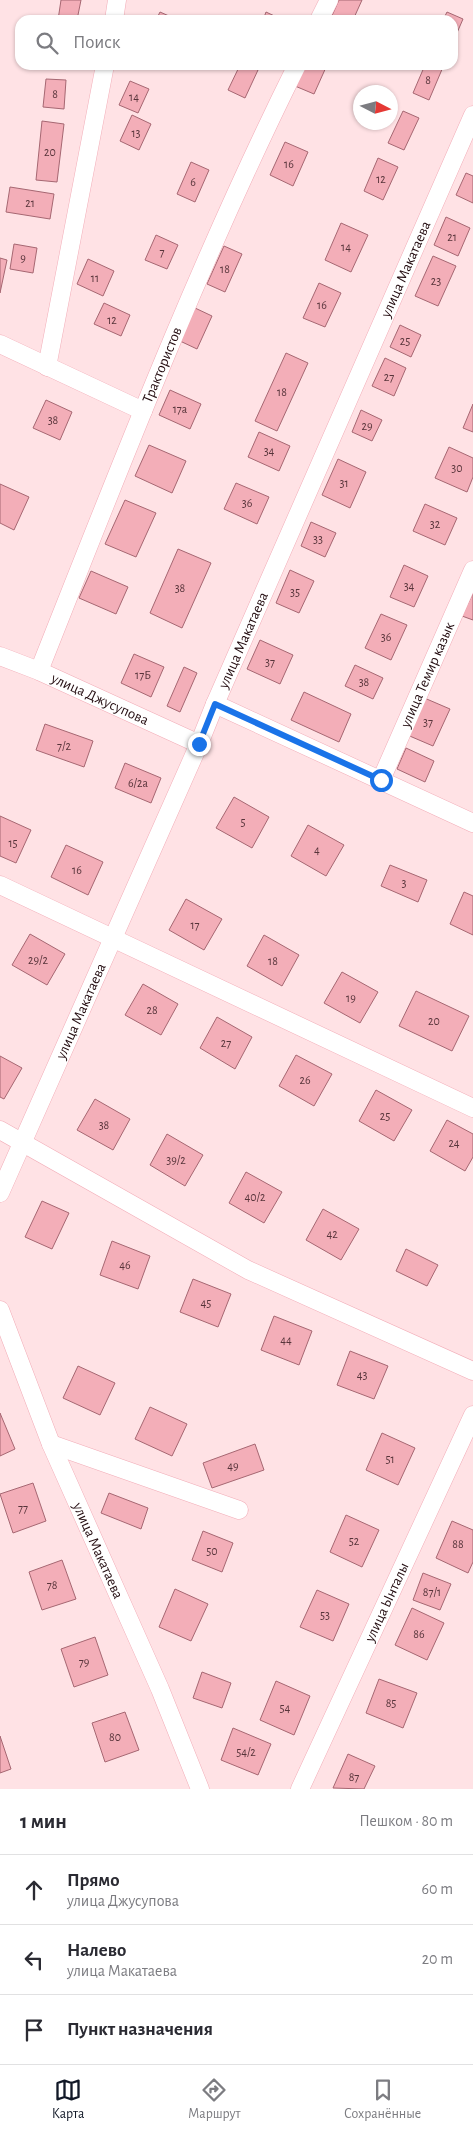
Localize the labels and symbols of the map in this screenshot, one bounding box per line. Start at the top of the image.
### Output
house number: 8 [425,74,431,86]
north arrow [353,85,398,130]
house number: 8 [52,88,58,100]
house number: 14 [129,91,139,103]
house number: 13 [131,127,141,139]
house number: 20 [44,146,56,158]
house number: 16 [284,158,294,170]
house number: 12 [376,173,386,185]
house number: 6 [190,176,196,188]
house number: 21 [25,197,35,209]
street label: улица Макатаева [377,219,433,320]
house number: 21 [447,231,457,243]
house number: 14 [341,241,351,253]
house number: 7 [159,246,165,258]
house number: 9 [20,252,26,264]
house number: 18 [220,263,230,275]
house number: 11 [91,272,99,284]
house number: 23 [431,275,441,287]
house number: 16 [317,299,327,311]
house number: 12 [107,314,117,326]
street label: Трактористов [140,325,184,405]
house number: 25 [400,335,410,347]
house number: 27 [384,371,394,383]
house number: 18 [277,386,287,398]
house number: 17а [173,403,188,415]
house number: 38 [48,414,59,426]
house number: 29 [361,420,373,432]
house number: 34 [264,445,275,457]
house number: 30 [451,462,463,474]
house number: 31 [339,477,349,489]
house number: 36 [242,497,253,509]
house number: 32 [430,518,441,530]
house number: 33 [313,533,323,545]
house number: 34 [404,580,415,592]
house number: 38 [175,582,186,594]
house number: 35 [290,586,300,598]
street label: улица Макатаева [215,590,271,691]
street label: улица Темир казык [397,620,457,731]
house number: 36 [381,631,392,643]
house number: 37 [265,656,275,668]
house number: 17Б [135,669,151,681]
street label: улица Джусупова [48,670,151,728]
house number: 38 [359,676,370,688]
house number: 37 [423,716,433,728]
route end [188,733,211,756]
house number: 7/2 [57,740,71,752]
route start [370,769,393,792]
house number: 6/2а [128,777,149,789]
house number: 5 [240,816,246,828]
house number: 15 [8,837,18,849]
house number: 4 [314,844,320,856]
house number: 16 [72,864,82,876]
house number: 3 [402,877,407,889]
house number: 17 [190,919,200,931]
house number: 29/2 [28,954,49,966]
house number: 18 [268,955,278,967]
street label: улица Макатаева [52,961,108,1062]
house number: 19 [346,992,356,1004]
house number: 28 [146,1004,158,1016]
house number: 20 [428,1015,440,1027]
house number: 27 [221,1037,231,1049]
house number: 26 [299,1074,311,1086]
house number: 25 [380,1110,390,1122]
house number: 38 [99,1119,110,1131]
house number: 24 [448,1137,460,1149]
house number: 39/2 [166,1154,186,1166]
house number: 40/2 [244,1191,266,1203]
house number: 42 [326,1228,338,1240]
house number: 46 [119,1259,131,1271]
house number: 45 [201,1297,211,1309]
house number: 44 [280,1334,292,1346]
house number: 43 [357,1369,367,1381]
house number: 51 [385,1453,395,1465]
house number: 49 [227,1460,239,1472]
street label: улица Макатаева [70,1499,126,1601]
house number: 77 [18,1502,28,1514]
house number: 52 [349,1535,360,1547]
house number: 88 [452,1538,464,1550]
house number: 50 [206,1545,218,1557]
street label: улица Ынталы [361,1560,411,1645]
house number: 78 [47,1579,58,1591]
house number: 87/1 [423,1586,441,1598]
house number: 53 [320,1609,330,1621]
house number: 86 [413,1628,425,1640]
house number: 79 [79,1656,90,1668]
house number: 85 [386,1697,396,1709]
house number: 54 [280,1702,291,1714]
house number: 80 [109,1731,121,1743]
house number: 54/2 [236,1746,256,1758]
house number: 87 [349,1771,359,1783]

